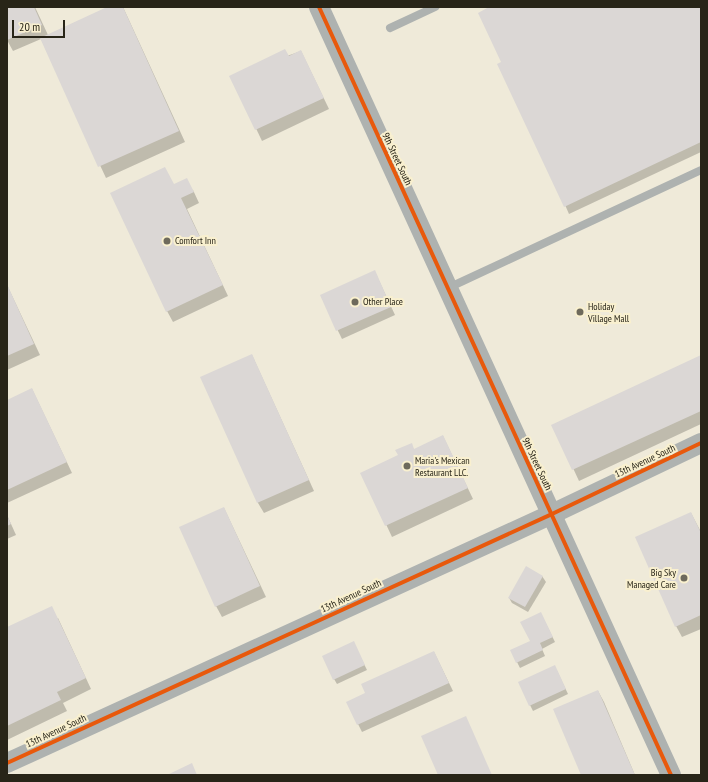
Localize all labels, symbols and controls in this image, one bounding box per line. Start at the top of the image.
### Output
scale bar [14,12,67,38]
text: 20 m [19,19,40,34]
street label: 9th Street South [380,131,414,187]
place label: Comfort Inn [175,235,216,247]
marker: Comfort Inn [162,236,172,246]
place label: Other Place [363,296,403,308]
marker: Other Place [350,297,360,307]
place label: Holiday Village Mall [588,300,629,324]
marker: Holiday Village Mall [575,307,585,317]
street label: 9th Street South [520,436,554,492]
street label: 13th Avenue South [613,442,677,480]
place label: Maria's Mexican Restaurant LLC. [415,454,470,478]
marker: Maria's Mexican Restaurant LLC. [402,461,412,471]
place label: Big Sky Managed Care [627,566,676,590]
marker: Big Sky Managed Care [679,573,689,583]
street label: 13th Avenue South [319,577,383,615]
street label: 13th Avenue South [24,712,88,750]

